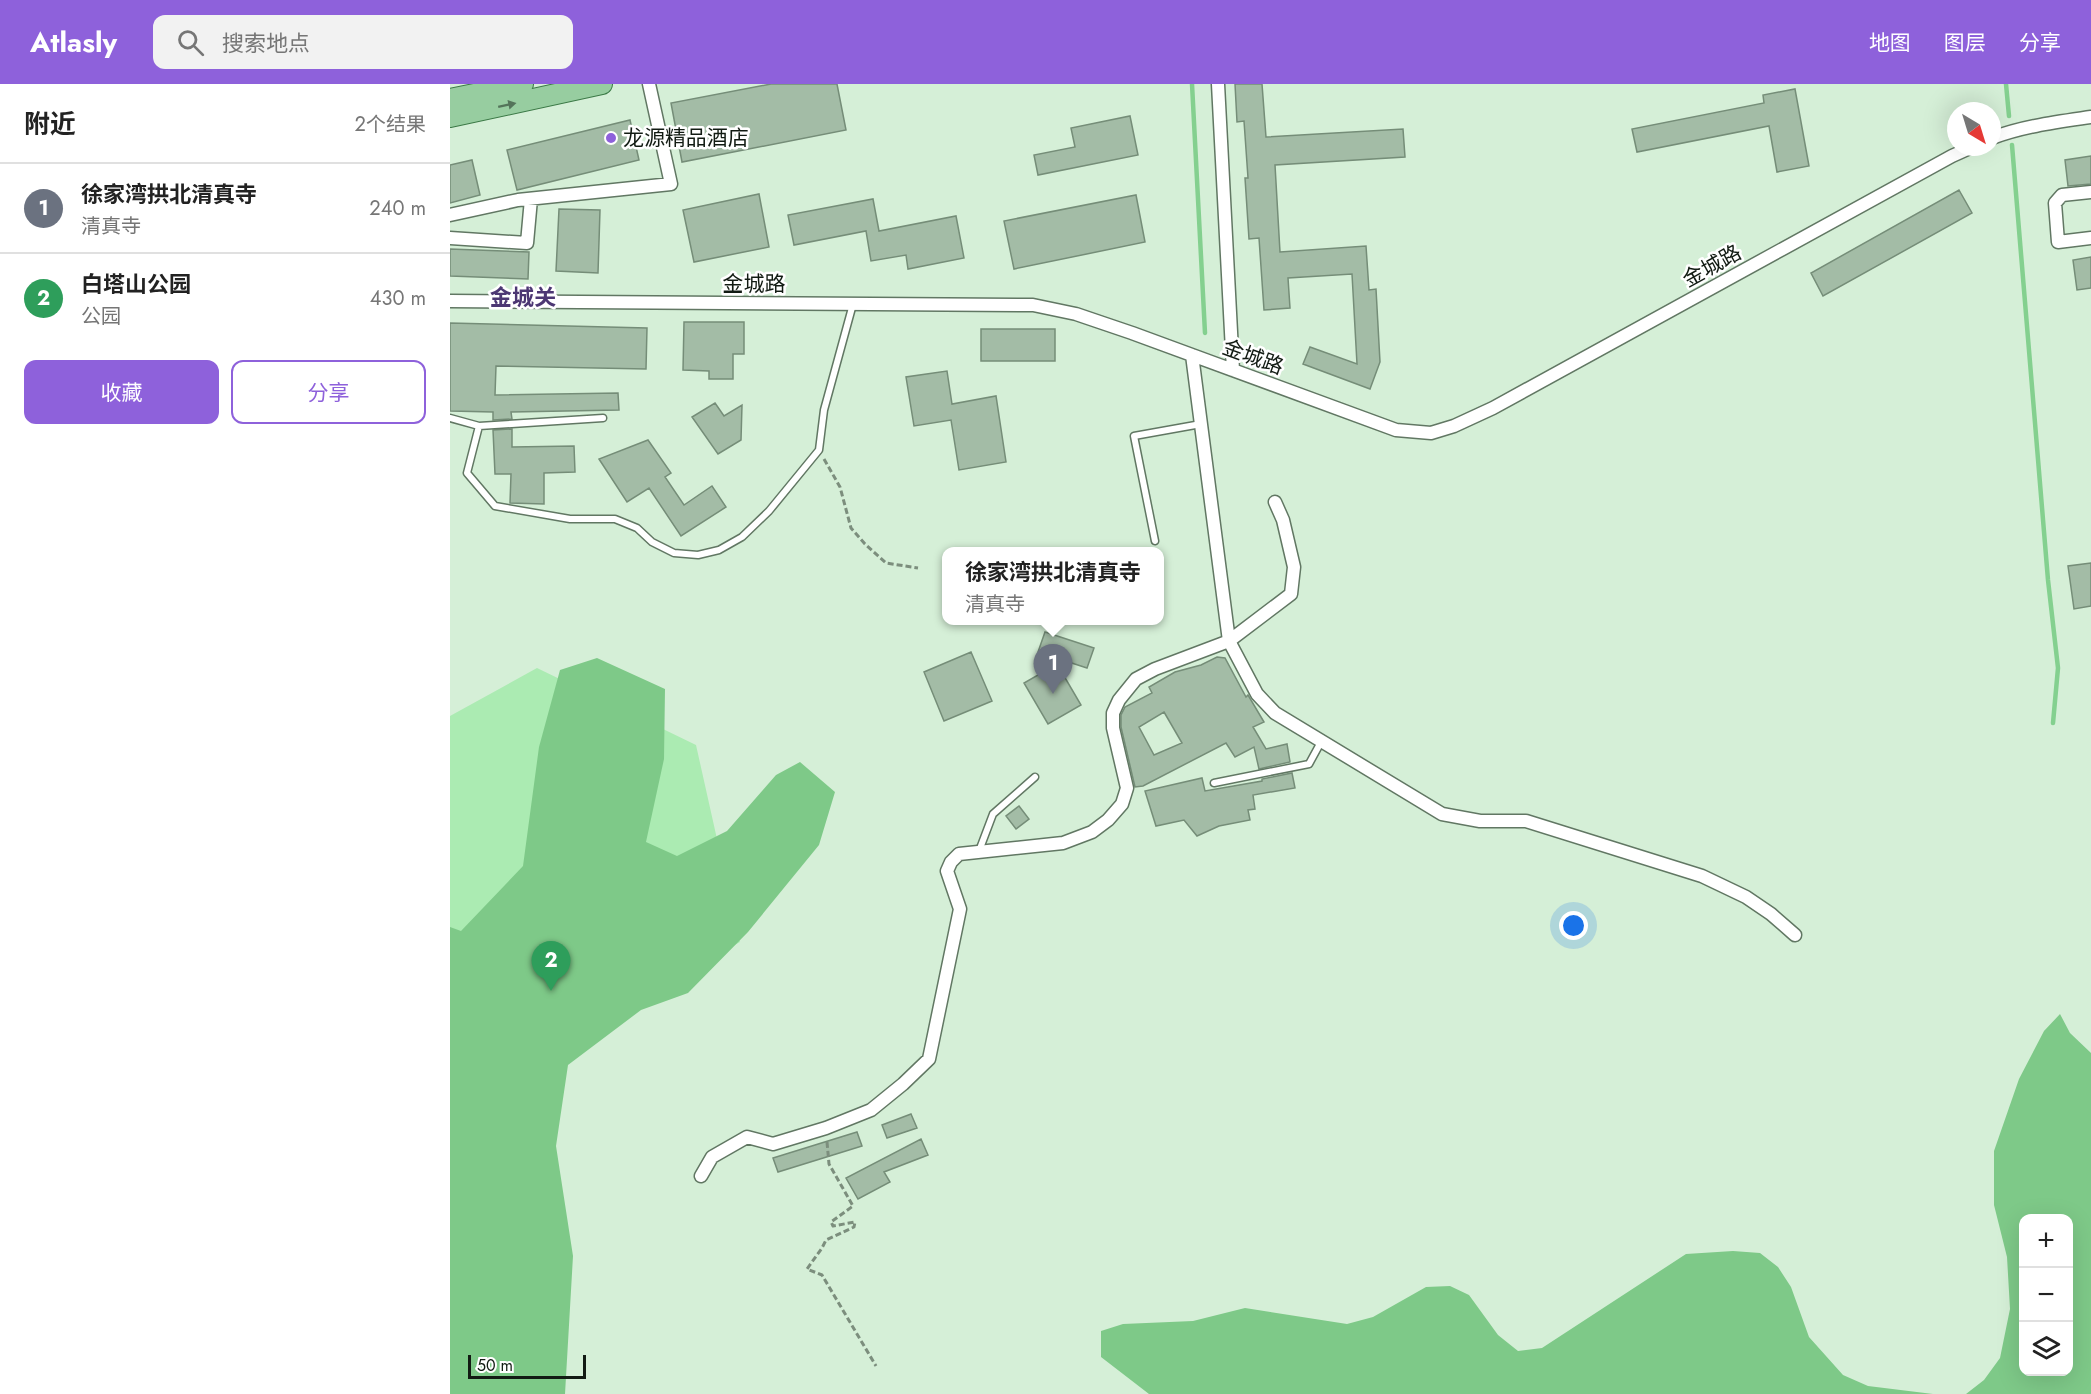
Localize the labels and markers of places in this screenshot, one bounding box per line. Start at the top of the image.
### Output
place label: 龙源精品酒店 [623,123,749,153]
marker: 龙源精品酒店 [604,131,618,145]
pin: 1 [1034,644,1072,694]
pin: 2 [532,942,570,991]

